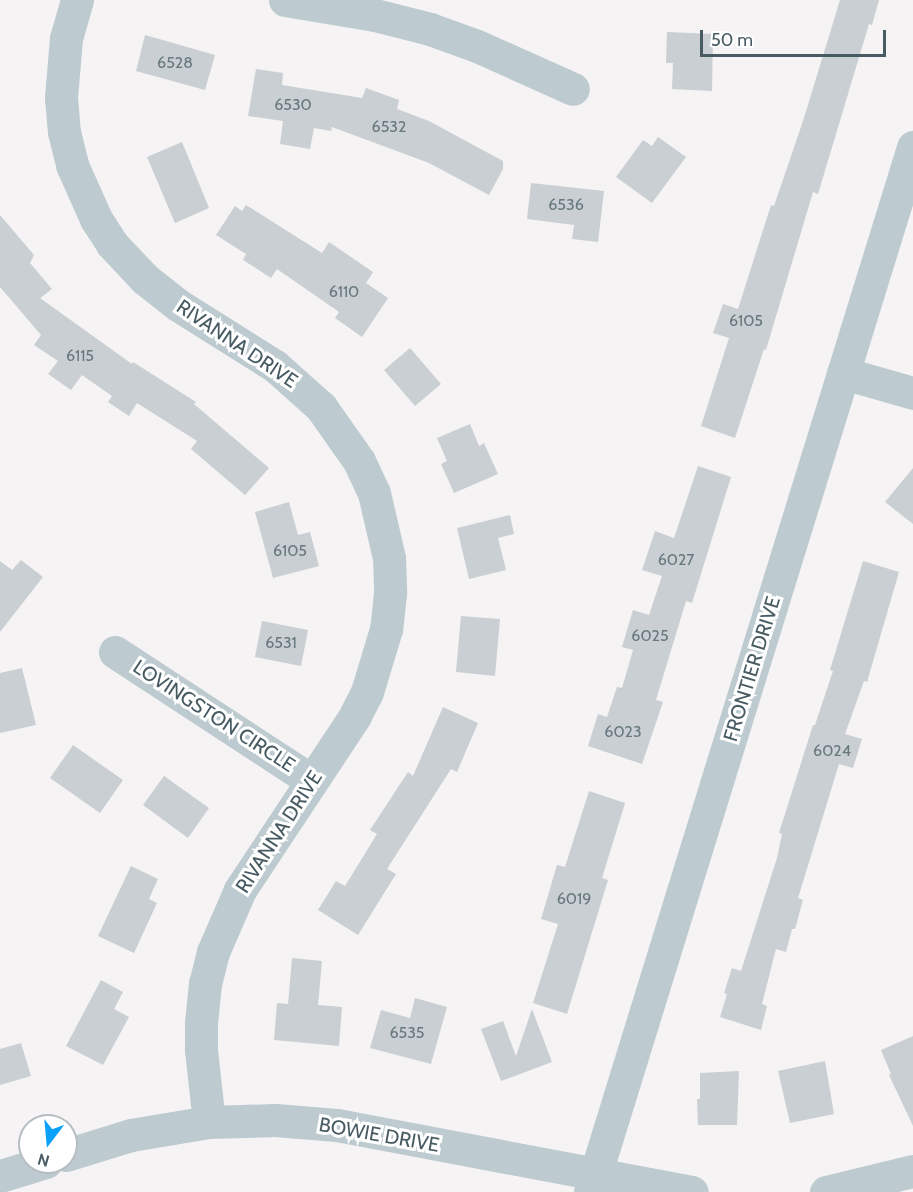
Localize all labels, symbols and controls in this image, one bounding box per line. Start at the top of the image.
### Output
scale bar [703,18,889,56]
text: 50 m [711,29,753,51]
house number: 6528 [157,53,193,73]
house number: 6530 [274,95,312,115]
house number: 6532 [372,117,406,137]
house number: 6536 [548,195,584,215]
house number: 6110 [329,282,359,302]
street label: RIVANNA DRIVE [172,295,302,393]
house number: 6105 [729,311,763,331]
house number: 6115 [66,346,94,366]
house number: 6105 [273,541,307,561]
house number: 6027 [658,550,694,570]
street label: FRONTIER DRIVE [719,594,785,744]
house number: 6025 [631,626,669,646]
house number: 6531 [265,633,297,653]
street label: LOVINGSTON CIRCLE [129,655,299,777]
house number: 6023 [604,722,642,742]
house number: 6024 [813,741,851,761]
street label: RIVANNA DRIVE [231,766,327,898]
house number: 6019 [557,889,591,909]
house number: 6535 [389,1023,425,1043]
street label: BOWIE DRIVE [317,1113,441,1157]
north arrow [18,1114,78,1174]
text: N [35,1149,52,1171]

